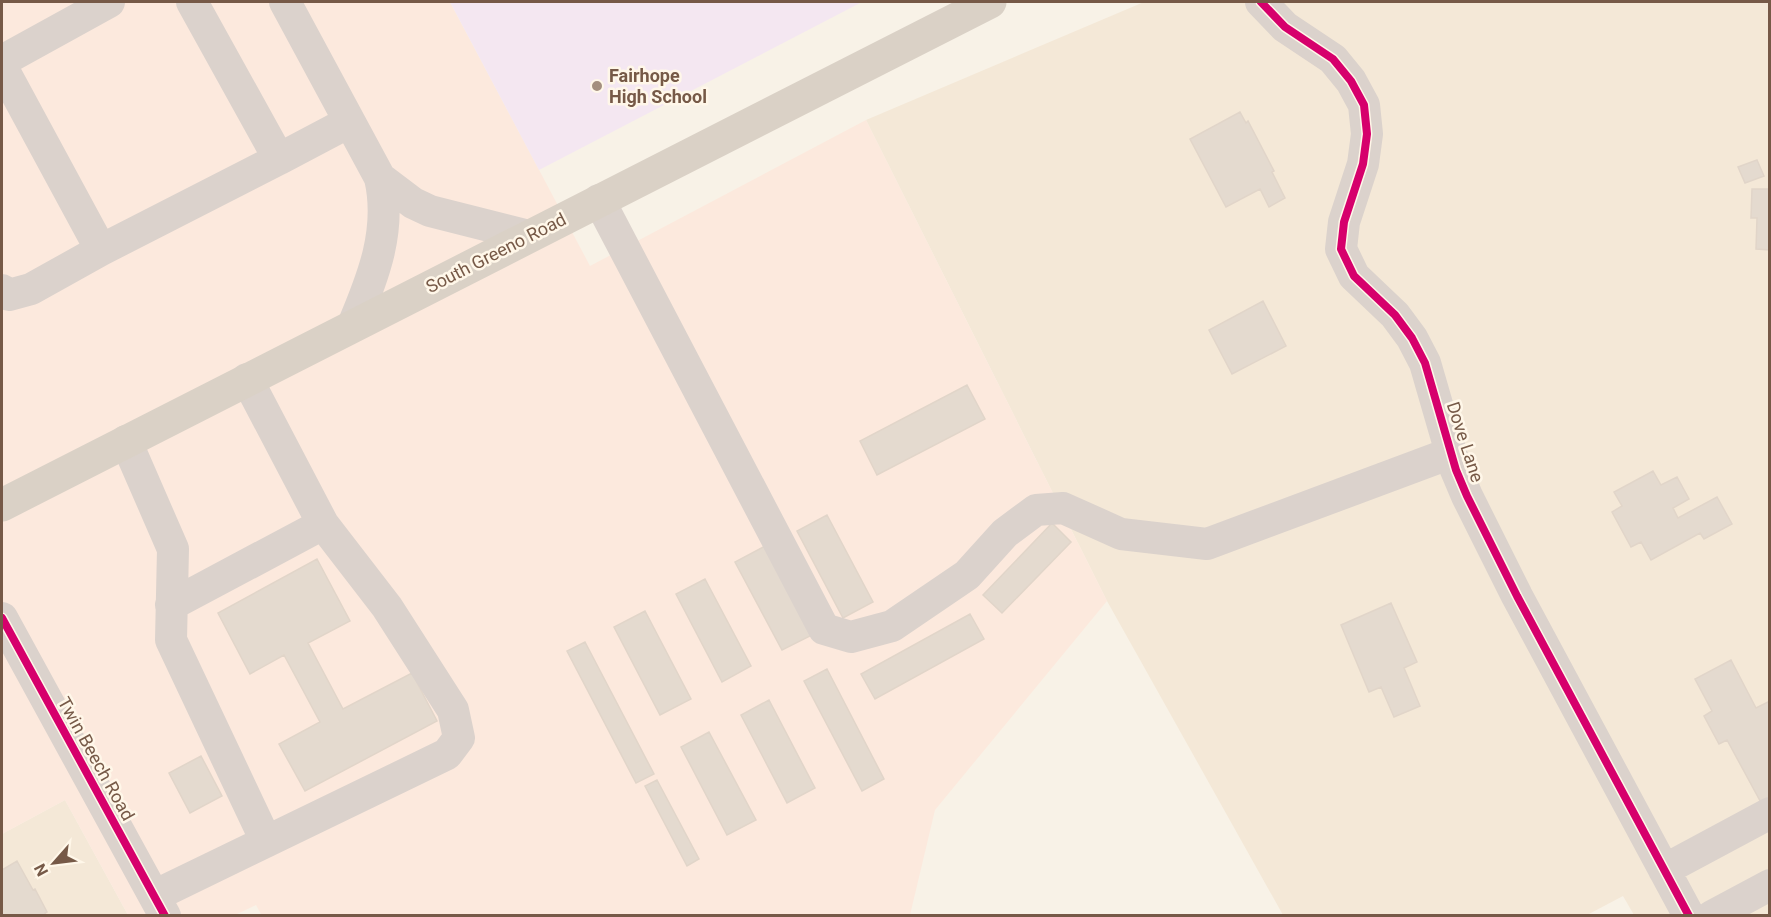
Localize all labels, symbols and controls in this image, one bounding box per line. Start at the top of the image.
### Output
place label: Fairhope High School [609,65,707,107]
marker: Fairhope High School [590,79,604,93]
street label: South Greeno Road [422,208,569,297]
street label: Dove Lane [1443,399,1488,485]
street label: Twin Beech Road [54,693,139,824]
north arrow [24,833,84,893]
text: N [30,860,52,879]

